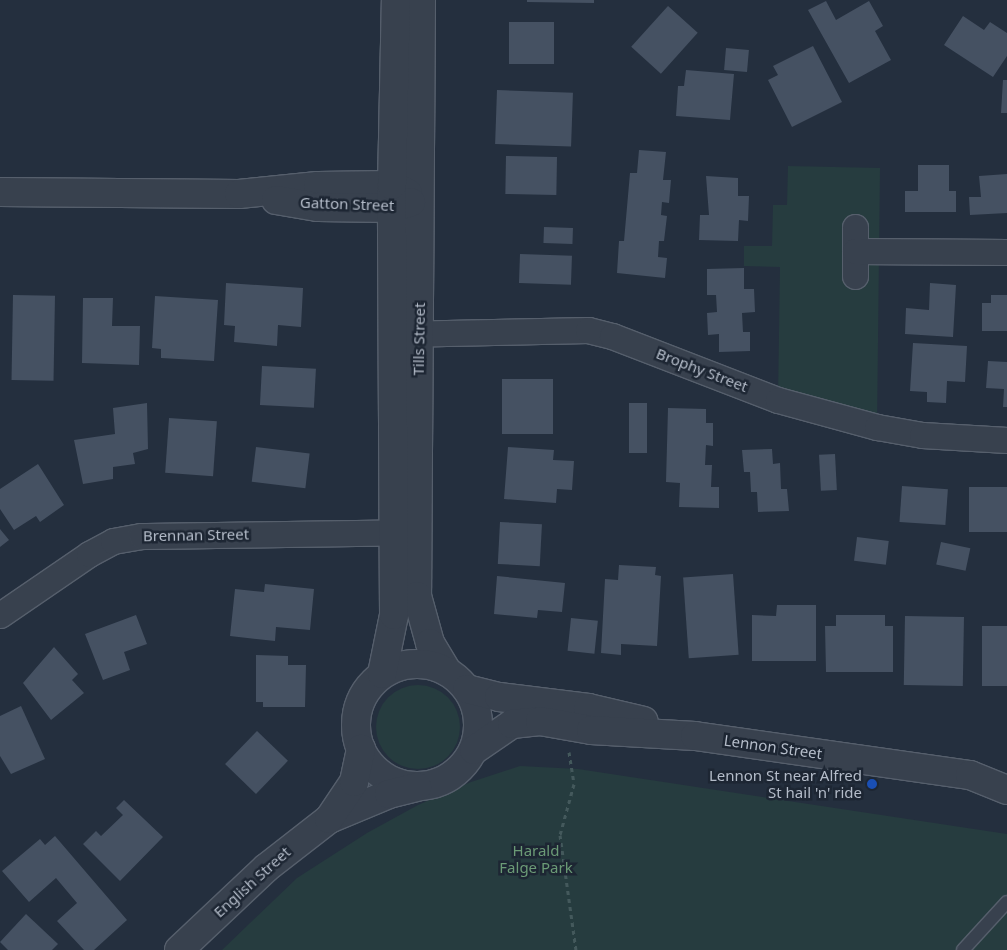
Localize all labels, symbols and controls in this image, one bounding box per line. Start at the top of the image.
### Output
street label: Gatton Street [300,193,394,215]
street label: Tills Street [409,302,429,376]
street label: Brophy Street [654,344,750,396]
street label: Brennan Street [143,525,249,545]
street label: Lennon Street [723,731,823,763]
place label: Lennon St near Alfred St hail 'n' ride [709,766,862,801]
marker: Lennon St near Alfred St hail 'n' ride [866,778,878,790]
park label: Harald Falge Park [499,841,573,876]
street label: English Street [210,843,294,921]

